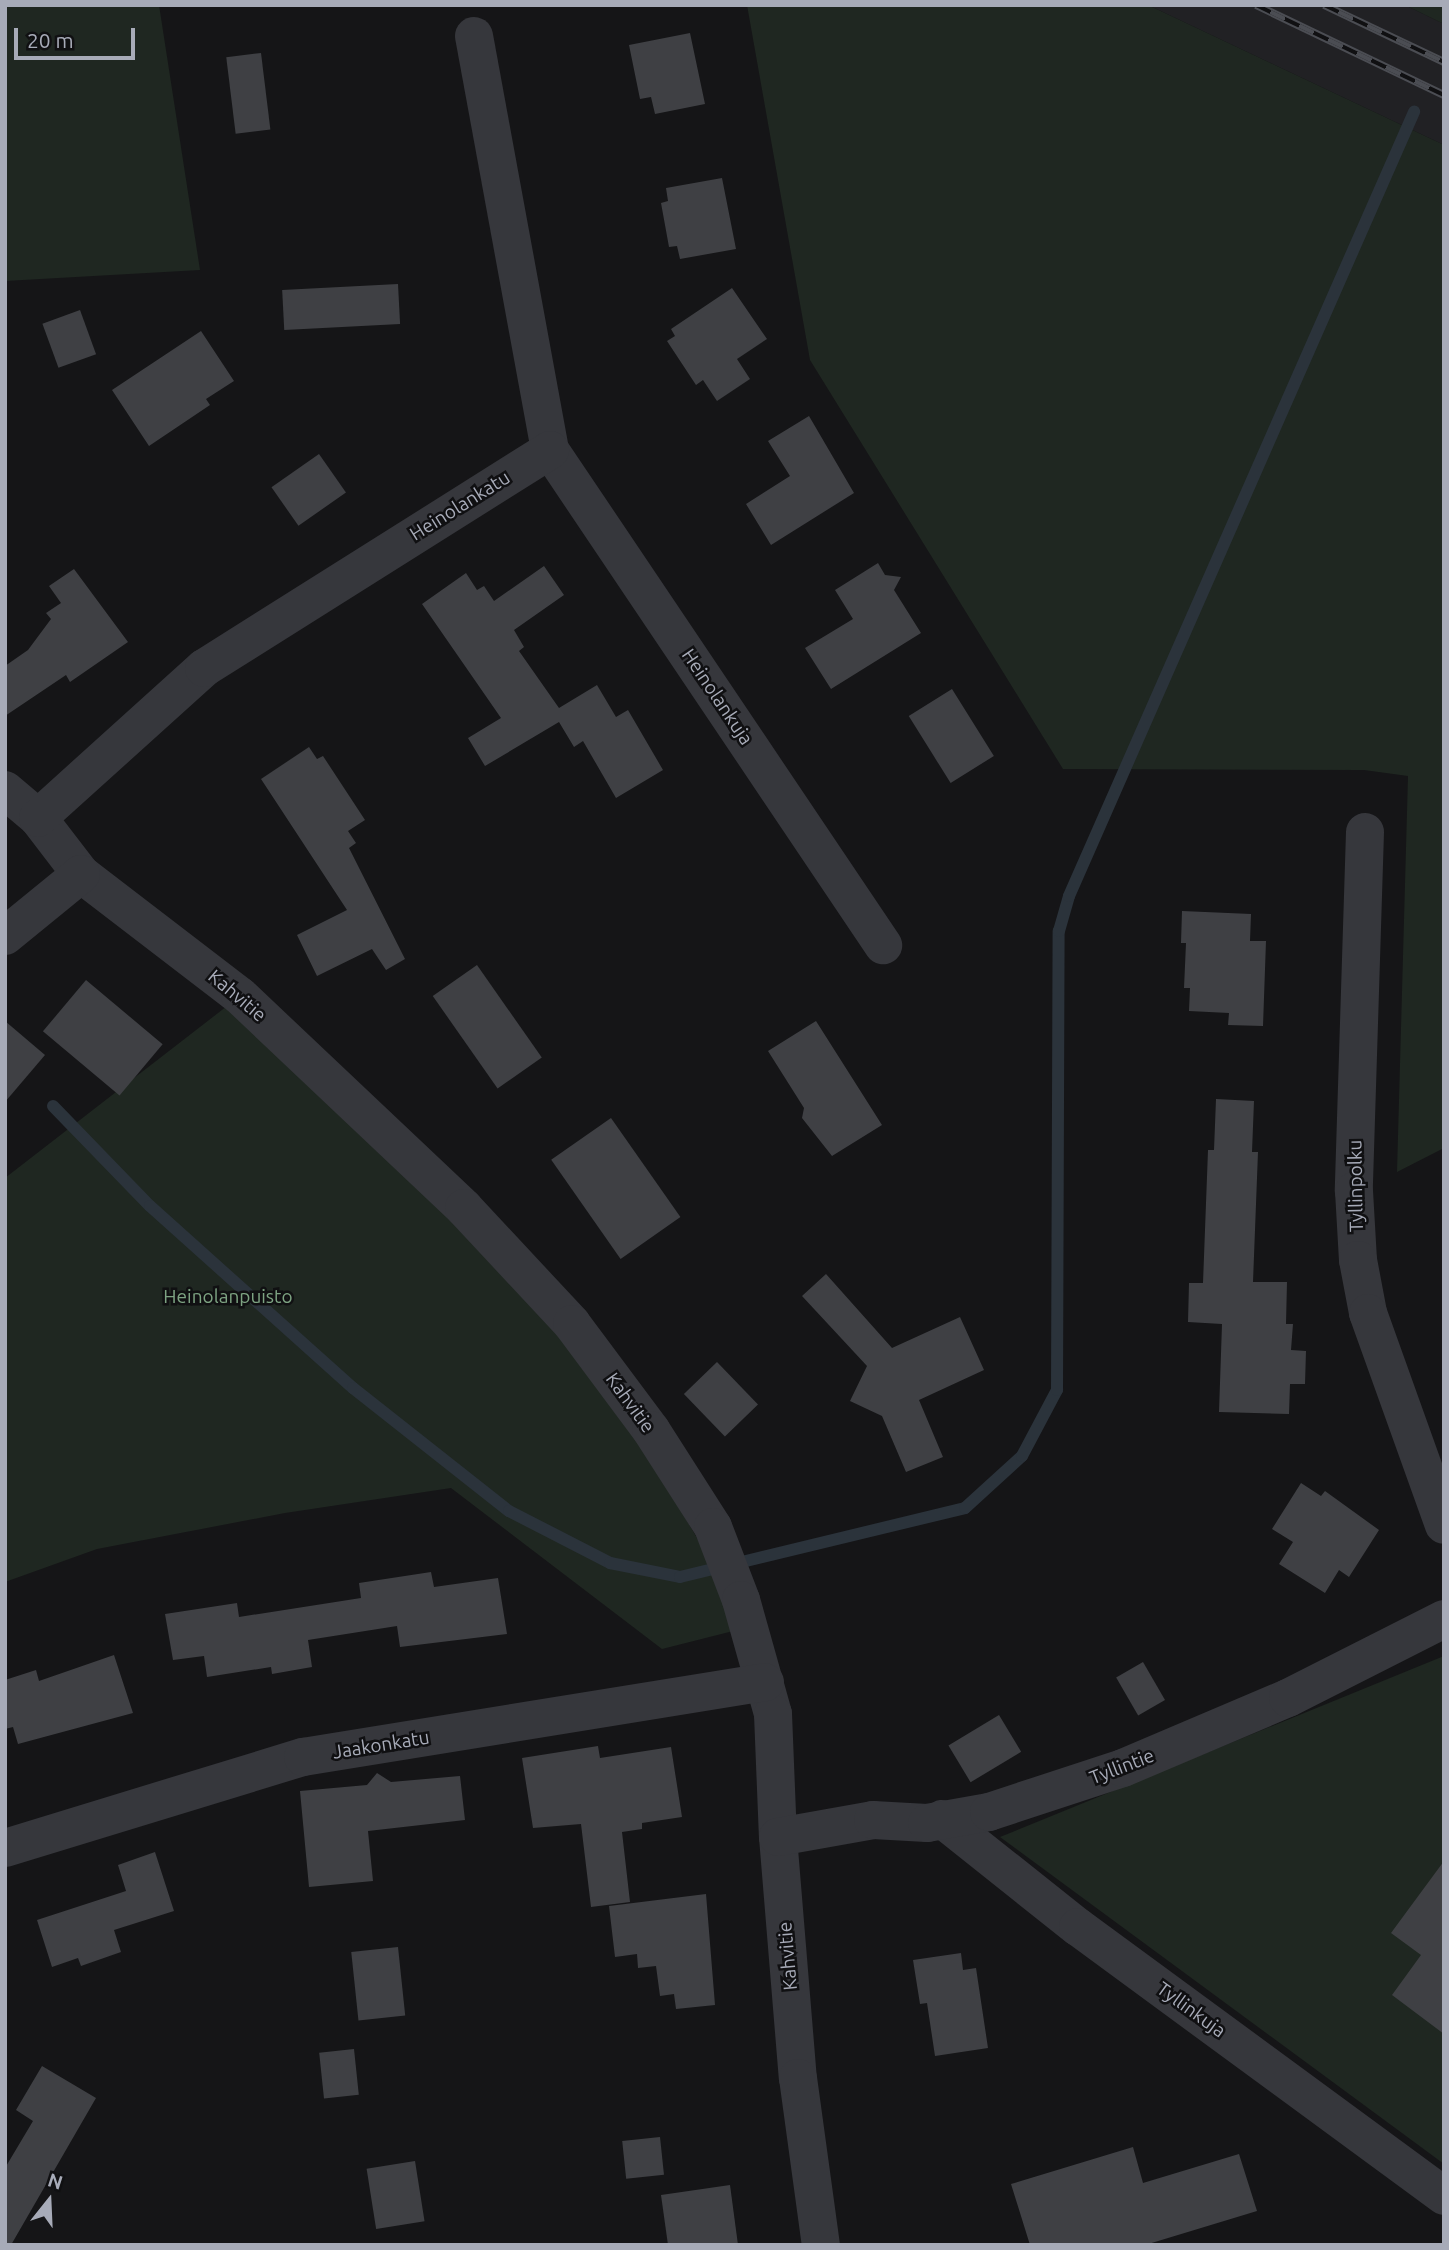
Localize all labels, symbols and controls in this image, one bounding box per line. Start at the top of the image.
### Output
scale bar [18,14,138,58]
text: 20 m [27,28,74,52]
street label: Heinolankatu [406,466,514,546]
street label: Heinolankuja [677,645,757,749]
street label: Kahvitie [203,965,271,1027]
street label: Tyllinpolku [1344,1140,1368,1232]
park label: Heinolanpuisto [163,1286,293,1308]
street label: Kahvitie [601,1369,659,1437]
street label: Jaakonkatu [331,1726,431,1764]
street label: Tyllintie [1086,1744,1158,1790]
street label: Kahvitie [774,1921,802,1991]
street label: Tyllinkuja [1152,1977,1230,2043]
north arrow [14,2166,84,2236]
text: N [45,2168,66,2194]

